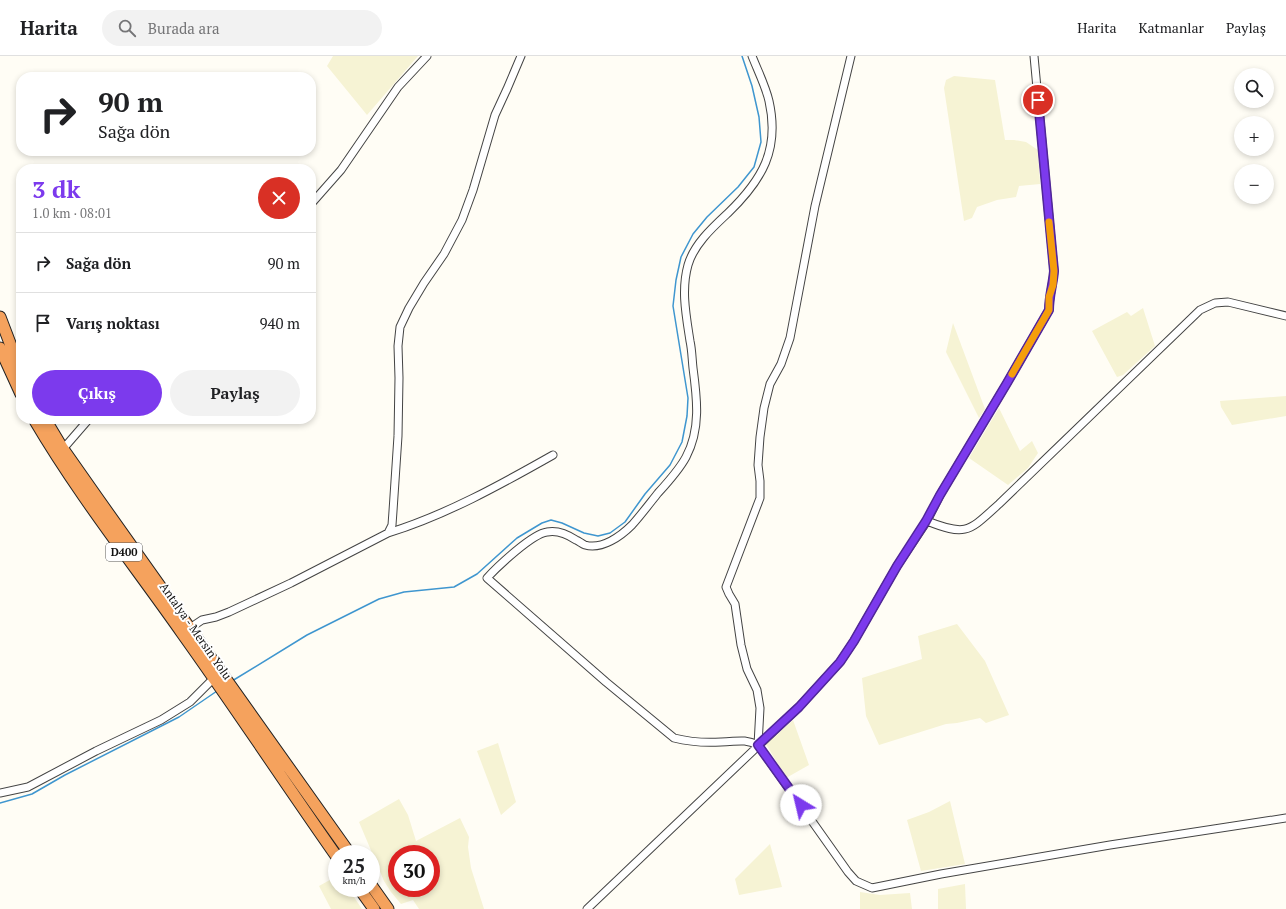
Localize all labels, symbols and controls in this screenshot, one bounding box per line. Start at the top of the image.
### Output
search box [102,10,382,46]
text: Harita [20,15,78,40]
icon: search [116,17,138,39]
text: Burada ara [148,18,220,38]
text: Harita [1077,18,1116,37]
text: Katmanlar [1138,18,1204,37]
text: Paylaş [1226,18,1266,37]
map controls [1234,68,1274,204]
button: search [1234,68,1274,108]
text: 90 m [98,83,163,120]
pin [1021,83,1055,117]
icon: right [32,88,84,140]
icon: arrive [1027,89,1049,111]
button: + [1234,116,1274,156]
text: Sağa dön [98,119,170,143]
button: − [1234,164,1274,204]
text: 3 dk [32,173,80,205]
button: close [258,177,300,219]
text: 1.0 km · 08:01 [32,204,112,222]
icon: right [32,252,54,274]
text: Sağa dön [66,253,131,273]
text: 90 m [267,253,300,273]
icon: arrive [32,312,54,334]
text: Varış noktası [66,313,160,333]
text: 940 m [259,313,300,333]
button: Çıkış [32,370,162,416]
button: Paylaş [170,370,300,416]
road number: D400 [106,543,142,561]
street label: Antalya - Mersin Yolu [157,580,235,683]
position arrow [780,784,822,826]
speed limit sign: 30 [388,845,440,897]
text: 25 [343,852,365,879]
text: km/h [342,874,366,887]

